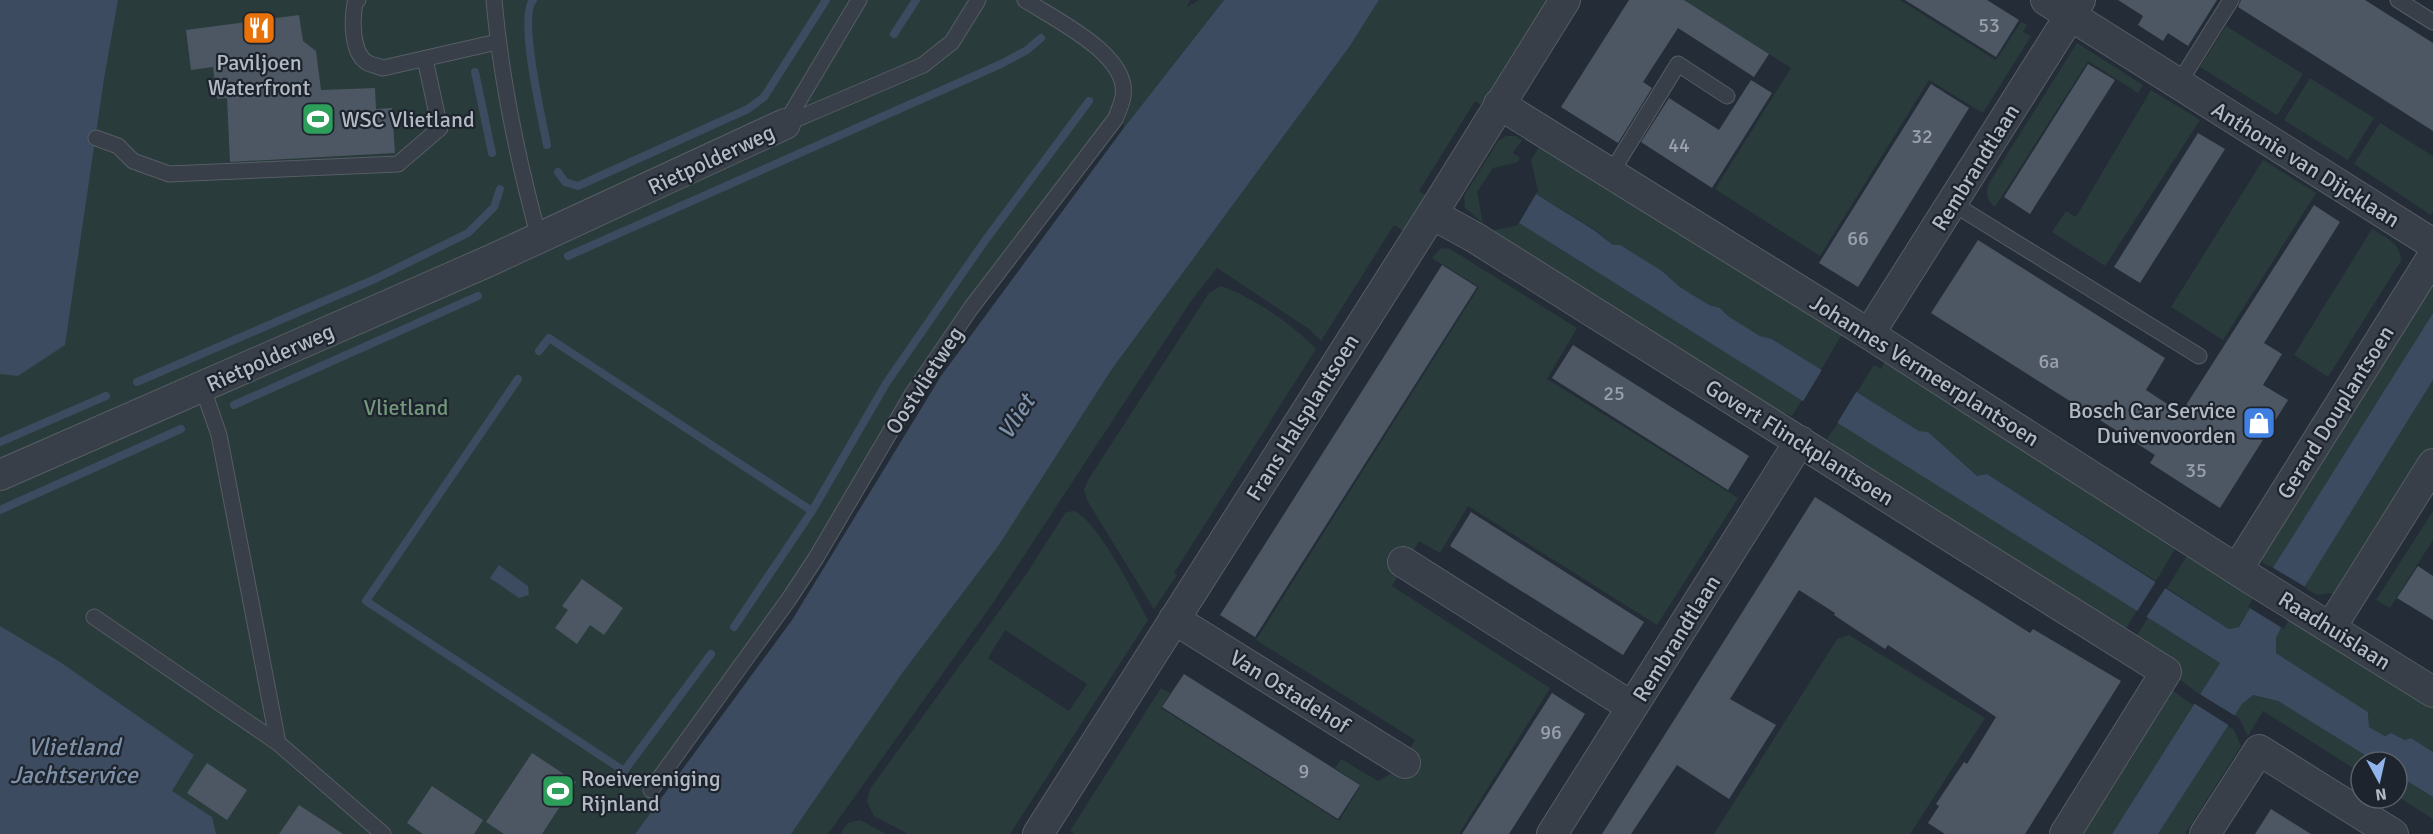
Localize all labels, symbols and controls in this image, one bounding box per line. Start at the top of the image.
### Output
restaurant icon: Paviljoen Waterfront [241,10,277,46]
house number: 53 [1978,13,2000,38]
place label: Paviljoen Waterfront [208,49,311,101]
street label: Anthonie van Dijcklaan [2207,96,2405,233]
street label: Rembrandtlaan [1926,99,2025,236]
sports icon: WSC Vlietland [300,101,336,137]
place label: WSC Vlietland [341,106,475,133]
street label: Rietpolderweg [644,118,779,201]
house number: 32 [1911,124,1933,149]
house number: 44 [1668,133,1690,158]
house number: 66 [1847,226,1869,251]
street label: Johannes Vermeerplantsoen [1805,289,2044,452]
street label: Rietpolderweg [202,317,338,398]
street label: Oostvlietweg [880,321,969,439]
street label: Gerard Douplantsoen [2271,321,2400,504]
street label: Frans Halsplantsoen [1240,329,1365,506]
house number: 6a [2039,349,2059,374]
street label: Govert Flinckplantsoen [1700,373,1899,511]
house number: 25 [1603,381,1625,406]
water label: Vliet [990,387,1043,445]
park label: Vlietland [364,394,448,421]
place label: Bosch Car Service Duivenvoorden [2068,397,2236,449]
shop icon: Bosch Car Service Duivenvoorden [2241,405,2277,441]
house number: 35 [2185,458,2207,483]
street label: Rembrandtlaan [1627,570,1726,707]
street label: Raadhuislaan [2274,585,2396,676]
street label: Van Ostadehof [1225,644,1356,740]
house number: 96 [1540,720,1562,745]
water label: Vlietland Jachtservice [10,732,139,790]
north arrow [2349,750,2409,810]
house number: 9 [1299,759,1309,784]
place label: Roeivereniging Rijnland [581,765,721,817]
sports icon: Roeivereniging Rijnland [540,773,576,809]
text: N [2374,783,2388,805]

